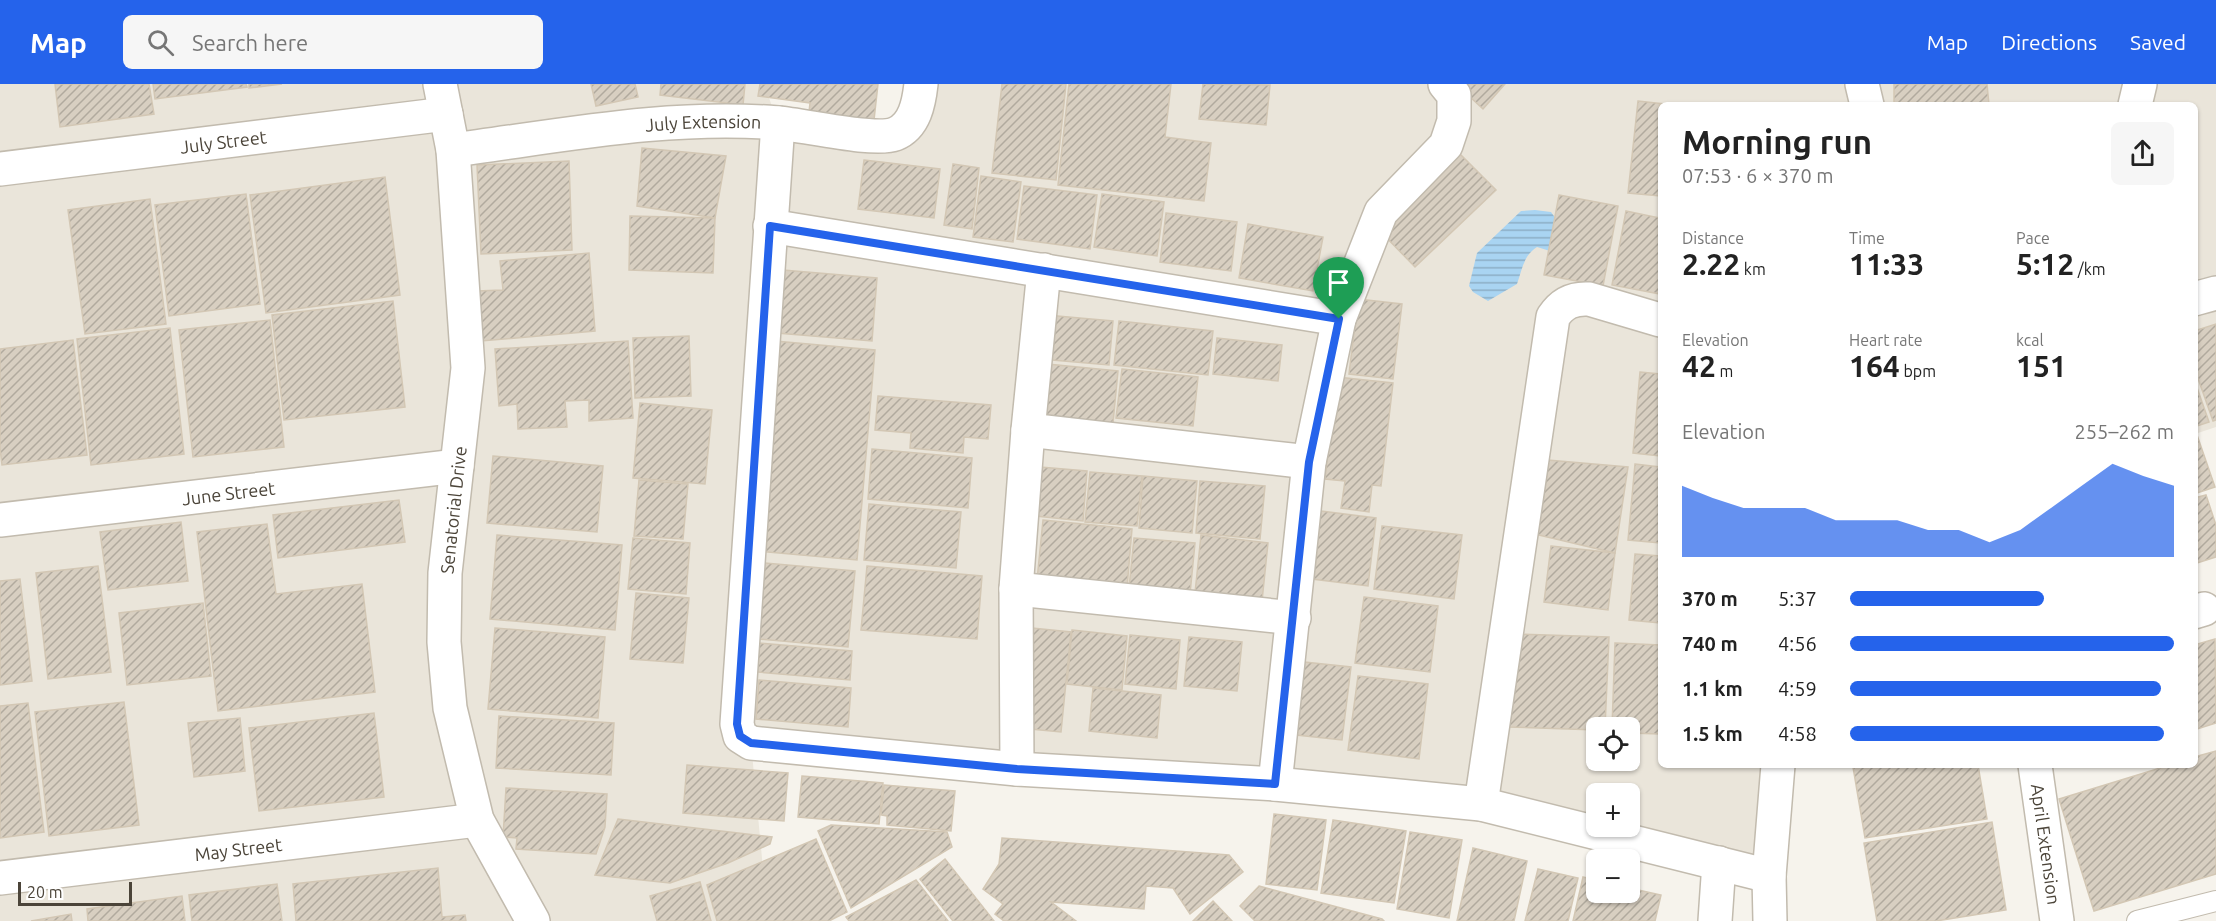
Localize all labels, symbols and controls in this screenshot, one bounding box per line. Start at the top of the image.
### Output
search box [123,15,543,69]
icon: search [144,26,177,59]
text: Map [30,27,87,58]
text: Search here [192,30,308,55]
text: Map [1927,30,1968,54]
text: Directions [2001,30,2097,54]
text: Saved [2130,30,2186,54]
street label: July Extension [644,111,762,135]
button: share [2111,122,2174,185]
text: Morning run [1682,123,1872,160]
street label: July Street [179,126,268,157]
text: 07:53 · 6 × 370 m [1682,164,1834,187]
text: Distance [1682,229,1744,247]
text: Time [1849,229,1885,247]
text: Pace [2016,229,2050,247]
text: 2.22 [1682,247,1740,281]
text: 11:33 [1849,247,1924,281]
text: 5:12 [2016,247,2074,281]
pin [1313,257,1364,319]
text: km [1740,260,1766,278]
text: /km [2074,260,2106,278]
icon: arrive [1322,266,1355,299]
text: Elevation [1682,331,1749,349]
text: Heart rate [1849,331,1923,349]
text: kcal [2016,331,2044,349]
text: 42 [1682,349,1716,383]
text: 164 [1849,349,1900,383]
text: 151 [2016,349,2067,383]
text: m [1716,362,1733,380]
text: bpm [1900,362,1936,380]
text: Elevation [1682,420,1765,443]
text: 255–262 m [2075,420,2174,443]
street label: Senatorial Drive [436,445,470,575]
street label: June Street [181,478,276,508]
text: 370 m [1682,587,1738,610]
text: 5:37 [1778,587,1817,610]
text: 740 m [1682,632,1738,655]
text: 4:56 [1778,632,1817,655]
text: 1.1 km [1682,677,1743,700]
text: 4:59 [1778,677,1817,700]
map controls [1586,717,1640,903]
button: locate [1586,717,1640,771]
text: 1.5 km [1682,722,1743,745]
text: 4:58 [1778,722,1817,745]
street label: April Extension [2028,782,2065,906]
button: + [1586,783,1640,837]
street label: May Street [193,834,283,864]
button: − [1586,849,1640,903]
scale bar [18,879,132,906]
text: 20 m [27,883,63,901]

